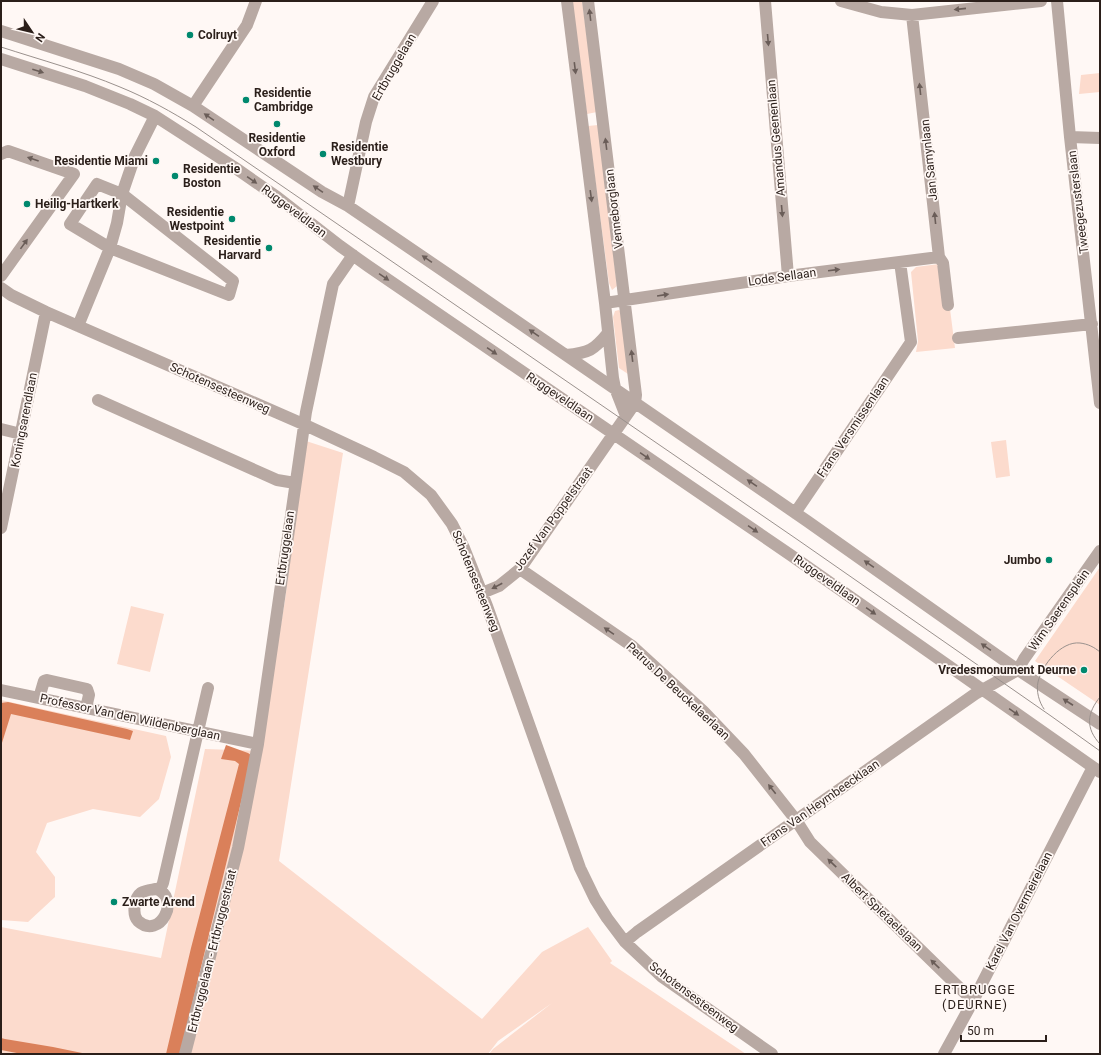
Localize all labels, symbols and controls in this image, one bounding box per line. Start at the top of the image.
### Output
one-way arrow [954,6,966,13]
one-way arrow [587,9,593,21]
north arrow [12,12,52,52]
place label: Colruyt [198,28,237,42]
marker: Colruyt [185,30,195,40]
text: N [32,31,47,45]
street label: Ertbruggelaan [369,31,419,103]
one-way arrow [765,34,772,46]
one-way arrow [572,61,578,74]
one-way arrow [32,68,44,74]
street label: Amandus Geenenlaan [764,79,788,197]
one-way arrow [917,83,924,95]
place label: Residentie Cambridge [254,86,314,114]
marker: Residentie Cambridge [241,95,251,105]
one-way arrow [204,113,215,121]
marker: Residentie Oxford [272,119,282,129]
street label: Jan Samynlaan [918,119,940,201]
place label: Residentie Oxford [248,131,306,159]
one-way arrow [603,138,609,150]
place label: Residentie Westbury [331,140,389,168]
marker: Residentie Westbury [318,149,328,159]
street label: Tweegezusterslaan [1065,150,1091,254]
place label: Residentie Miami [54,154,148,168]
one-way arrow [27,156,39,162]
marker: Residentie Miami [151,156,161,166]
place label: Residentie Boston [183,162,241,190]
street label: Venneborglaan [602,168,626,250]
marker: Residentie Boston [170,171,180,181]
one-way arrow [247,176,258,184]
street label: Ruggeveldlaan [259,182,329,240]
one-way arrow [312,185,323,193]
one-way arrow [588,190,594,202]
place label: Heilig-Hartkerk [35,197,119,211]
marker: Heilig-Hartkerk [22,199,32,209]
place label: Residentie Westpoint [167,205,225,233]
one-way arrow [779,205,786,217]
one-way arrow [932,212,938,224]
marker: Residentie Westpoint [227,214,237,224]
place label: Residentie Harvard [204,234,262,262]
one-way arrow [20,239,28,249]
marker: Residentie Harvard [264,243,274,253]
one-way arrow [421,256,433,263]
street label: Lode Sellaan [747,265,817,289]
one-way arrow [827,267,840,273]
one-way arrow [379,273,390,281]
one-way arrow [657,292,669,298]
one-way arrow [529,329,539,337]
one-way arrow [486,347,497,355]
one-way arrow [628,350,635,362]
street label: Schotensesteenweg [168,360,272,416]
street label: Ruggeveldlaan [524,369,596,425]
street label: Koningsarendlaan [8,371,40,469]
street label: Frans Versmissenlaan [814,374,892,480]
one-way arrow [640,452,650,460]
street label: Jozef Van Poppelstraat [511,465,595,573]
one-way arrow [746,479,757,487]
street label: Ertbruggelaan [273,510,297,586]
one-way arrow [747,525,758,533]
street label: Schotensesteenweg [449,528,503,634]
street label: Ruggeveldlaan [791,552,863,608]
place label: Jumbo [1004,553,1041,567]
marker: Jumbo [1044,555,1054,565]
one-way arrow [863,560,874,568]
street label: Wim Saerensplein [1026,567,1092,653]
one-way arrow [491,583,503,590]
one-way arrow [866,607,876,615]
one-way arrow [604,627,615,635]
street label: Petrus De Beuckelaerlaan [623,639,733,743]
one-way arrow [981,643,992,651]
place label: Vredesmonument Deurne [938,663,1077,677]
marker: Vredesmonument Deurne [1079,665,1089,675]
street label: Professor Van den Wildenberglaan [39,691,221,743]
one-way arrow [1062,698,1073,706]
one-way arrow [1009,708,1019,716]
street label: Frans Van Heymbeecklaan [758,757,882,849]
one-way arrow [767,784,776,795]
street label: Karel Van Overmeirelaan [983,849,1055,973]
one-way arrow [827,858,837,868]
street label: Ertbruggelaan - Ertbruggestraat [185,868,239,1034]
street label: Albert Spietaelslaan [839,870,925,954]
place label: Zwarte Arend [122,895,195,909]
marker: Zwarte Arend [109,897,119,907]
street label: Schotensesteenweg [647,959,741,1035]
one-way arrow [930,959,940,969]
district label: ERTBRUGGE (DEURNE) [934,982,1016,1012]
scale bar [961,1017,1046,1043]
text: 50 m [967,1024,994,1038]

